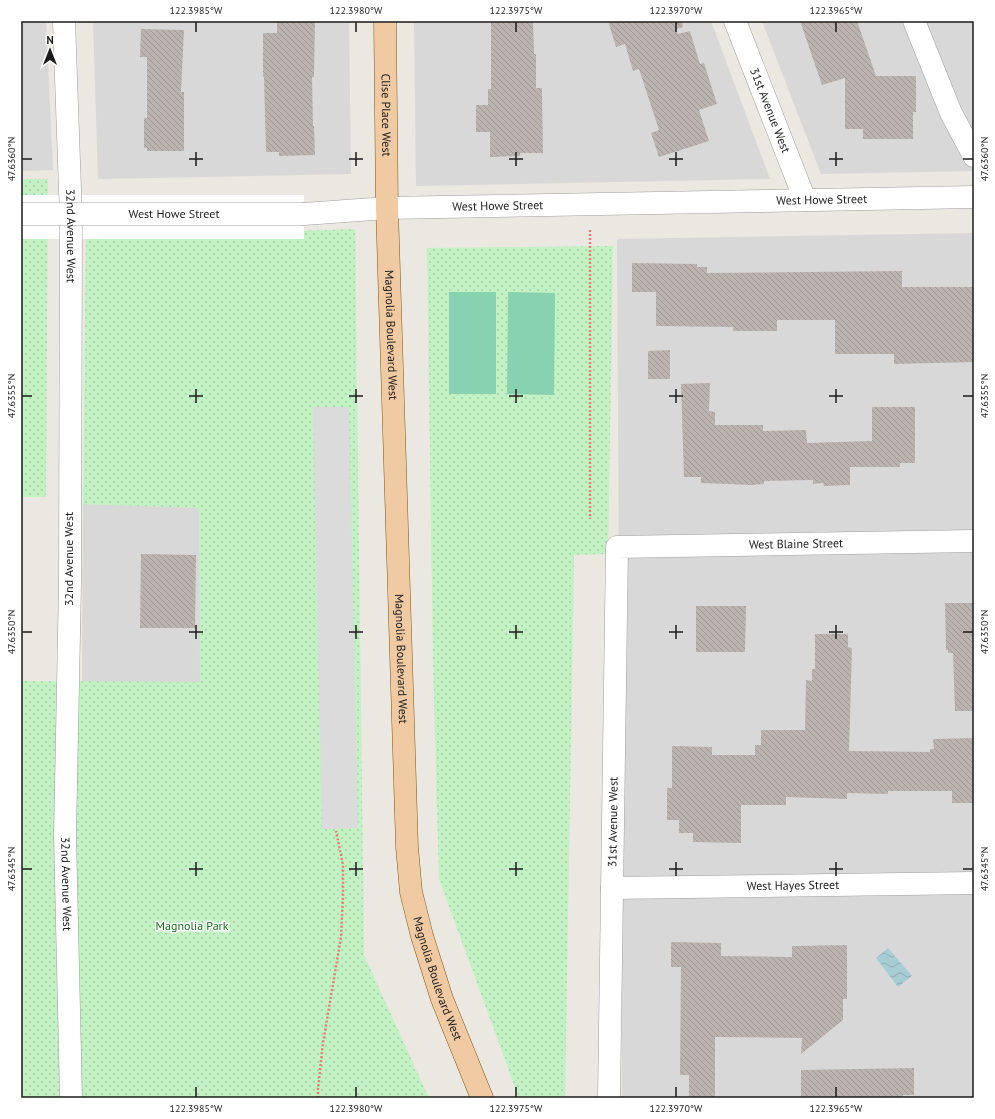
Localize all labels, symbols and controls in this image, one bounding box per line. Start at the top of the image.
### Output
text: 122.3985°W [170,4,223,17]
text: 122.3980°W [330,4,383,17]
text: 122.3975°W [490,4,543,17]
text: 122.3970°W [650,4,703,17]
text: 122.3965°W [810,4,863,17]
north arrow [30,30,70,70]
text: N [46,33,54,47]
street label: 31st Avenue West [747,65,794,155]
street label: Clise Place West [379,73,394,157]
text: 47.6360°N [5,137,18,181]
text: 47.6360°N [978,137,991,181]
street label: 32nd Avenue West [63,189,79,283]
street label: West Howe Street [776,191,867,208]
street label: West Howe Street [452,197,543,214]
street label: West Howe Street [128,206,220,221]
street label: Magnolia Boulevard West [382,270,401,400]
text: 47.6355°N [5,374,18,418]
text: 47.6355°N [978,374,991,418]
street label: 32nd Avenue West [61,512,76,606]
street label: West Blaine Street [749,535,843,552]
street label: Magnolia Boulevard West [392,594,411,724]
text: 47.6350°N [5,610,18,654]
text: 47.6350°N [978,610,991,654]
street label: 31st Avenue West [604,777,621,867]
street label: 32nd Avenue West [58,837,75,931]
text: 47.6345°N [5,847,18,891]
text: 47.6345°N [978,847,991,891]
street label: West Hayes Street [747,877,839,893]
street label: Magnolia Boulevard West [410,915,466,1043]
park label: Magnolia Park [156,918,229,933]
text: 122.3985°W [170,1102,223,1115]
text: 122.3980°W [330,1102,383,1115]
text: 122.3975°W [490,1102,543,1115]
text: 122.3970°W [650,1102,703,1115]
text: 122.3965°W [810,1102,863,1115]

